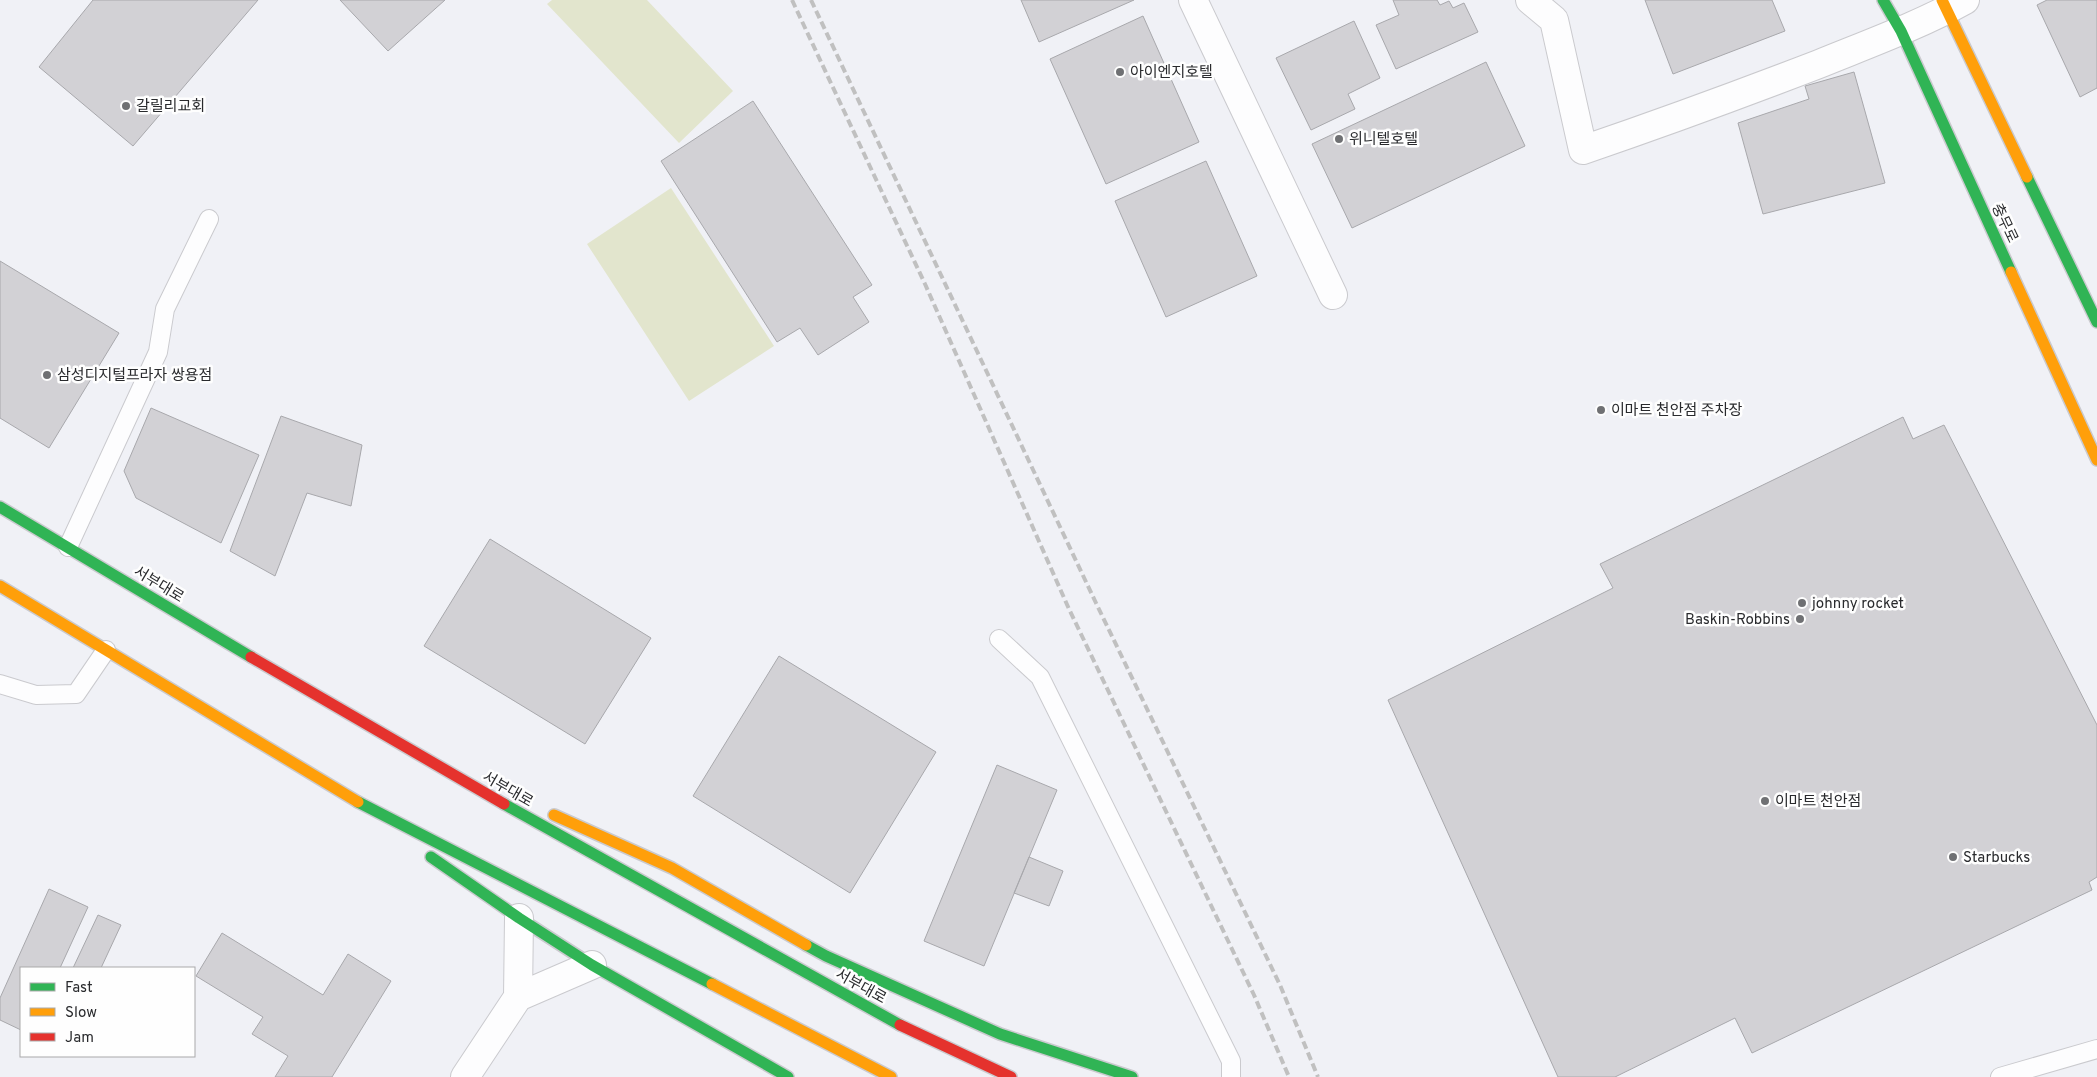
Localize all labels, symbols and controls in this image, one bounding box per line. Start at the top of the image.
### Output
place label: 아이엔지호텔 [1130,64,1213,83]
marker: 아이엔지호텔 [1114,66,1126,78]
place label: 갈릴리교회 [136,98,205,117]
marker: 갈릴리교회 [120,100,132,112]
place label: 위니텔호텔 [1349,131,1418,150]
marker: 위니텔호텔 [1333,133,1345,145]
street label: 충무로 [1986,201,2021,246]
place label: 삼성디지털프라자 쌍용점 [57,367,212,386]
marker: 삼성디지털프라자 쌍용점 [41,369,53,381]
place label: 이마트 천안점 주차장 [1611,401,1742,421]
marker: 이마트 천안점 주차장 [1595,404,1607,416]
street label: 서부대로 [130,563,187,608]
place label: johnny rocket [1811,595,1904,614]
marker: johnny rocket [1796,597,1808,609]
place label: Baskin-Robbins [1685,611,1790,630]
marker: Baskin-Robbins [1794,613,1806,625]
street label: 서부대로 [479,768,536,812]
place label: 이마트 천안점 [1775,792,1861,812]
marker: 이마트 천안점 [1759,795,1771,807]
place label: Starbucks [1963,849,2030,868]
marker: Starbucks [1947,851,1959,863]
street label: 서부대로 [832,966,889,1009]
legend [20,967,195,1057]
text: Fast [65,979,93,998]
text: Slow [65,1004,97,1023]
text: Jam [65,1029,94,1048]

